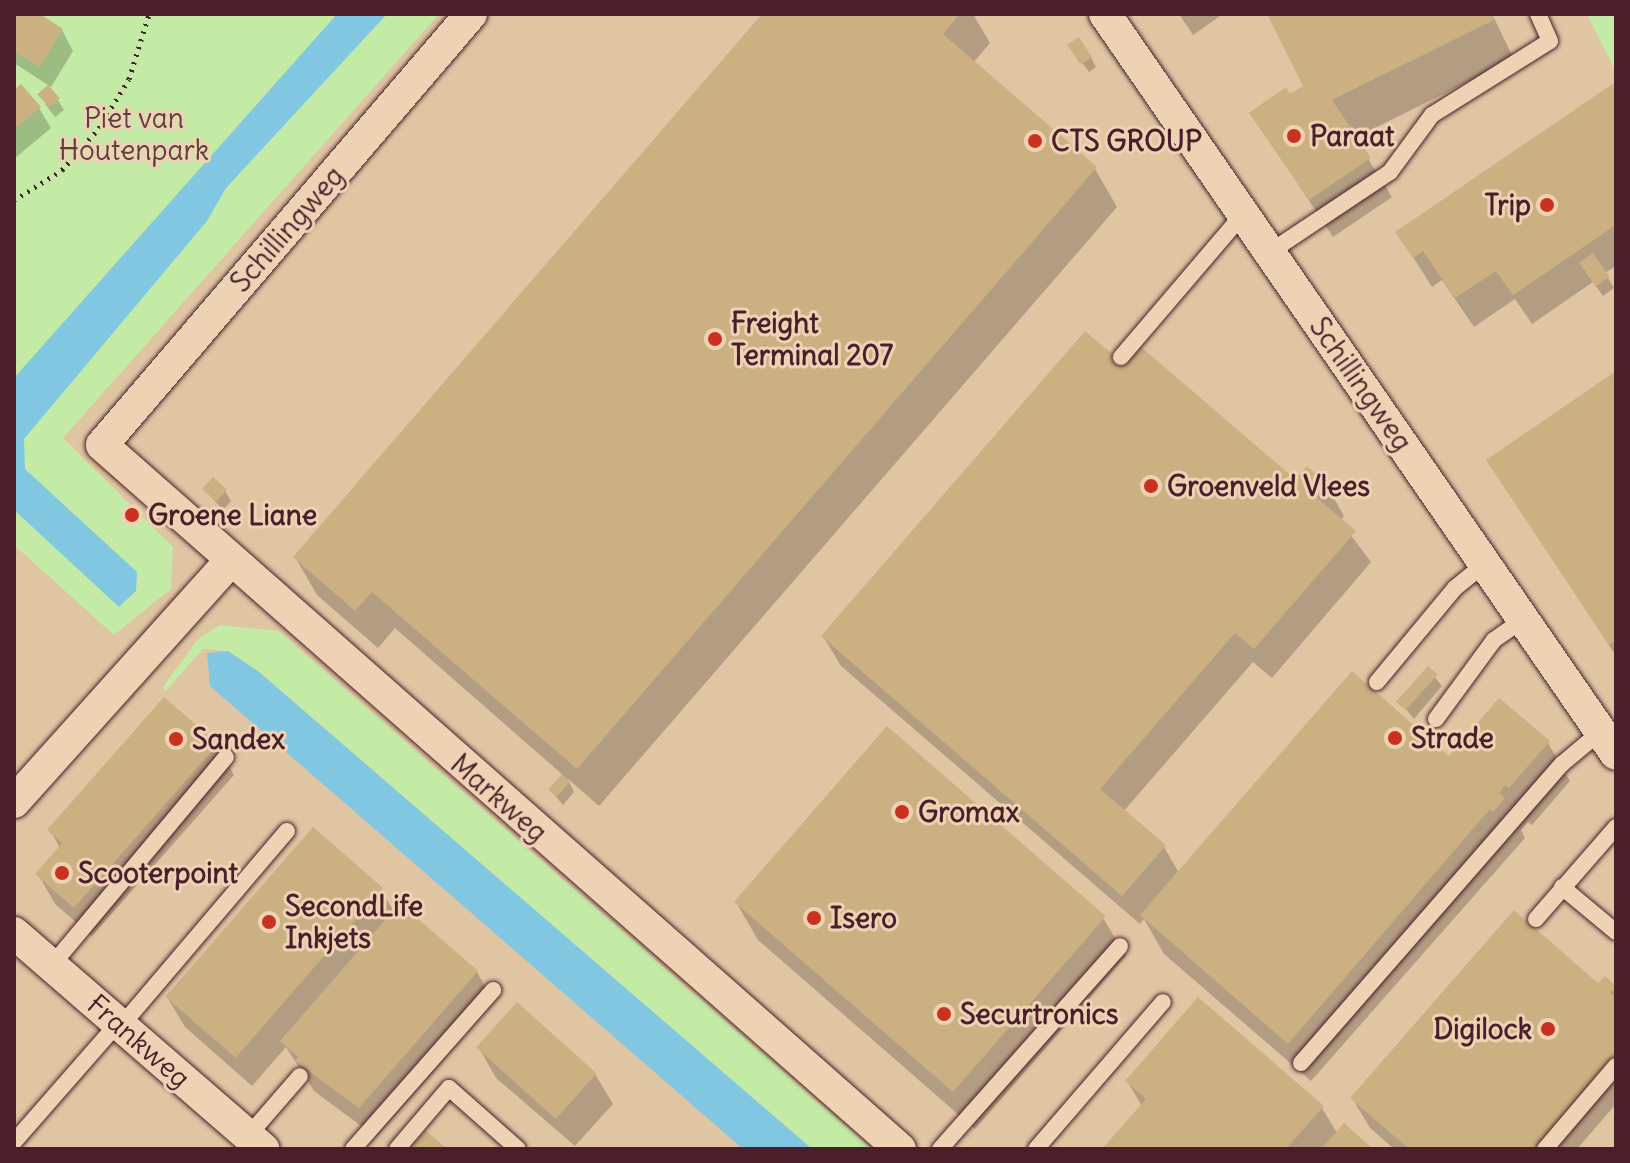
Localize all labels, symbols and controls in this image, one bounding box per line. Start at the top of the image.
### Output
park label: Piet van Houtenpark [59,101,209,167]
place label: Paraat [1310,119,1395,153]
place label: CTS GROUP [1051,124,1202,158]
marker: Paraat [1285,127,1303,145]
marker: CTS GROUP [1026,132,1044,150]
street label: Schillingweg [223,159,351,299]
place label: Trip [1485,188,1531,222]
marker: Trip [1538,196,1556,214]
place label: Freight Terminal 207 [731,306,893,372]
street label: Schillingweg [1303,311,1419,457]
marker: Freight Terminal 207 [706,330,724,348]
place label: Groenveld Vlees [1167,469,1370,503]
marker: Groenveld Vlees [1142,477,1160,495]
place label: Groene Liane [148,498,317,532]
marker: Groene Liane [123,506,141,524]
place label: Strade [1411,721,1494,755]
place label: Sandex [192,722,285,756]
marker: Strade [1386,729,1404,747]
marker: Sandex [167,730,185,748]
street label: Markweg [444,747,554,849]
place label: Gromax [918,795,1019,829]
marker: Gromax [893,803,911,821]
place label: Scooterpoint [78,856,238,890]
marker: Scooterpoint [53,864,71,882]
place label: SecondLife Inkjets [285,889,423,955]
place label: Isero [830,901,897,935]
marker: Isero [805,909,823,927]
marker: SecondLife Inkjets [260,913,278,931]
street label: Frankweg [81,987,197,1095]
place label: Securtronics [960,997,1118,1031]
marker: Securtronics [935,1005,953,1023]
place label: Digilock [1433,1012,1532,1046]
marker: Digilock [1539,1020,1557,1038]

